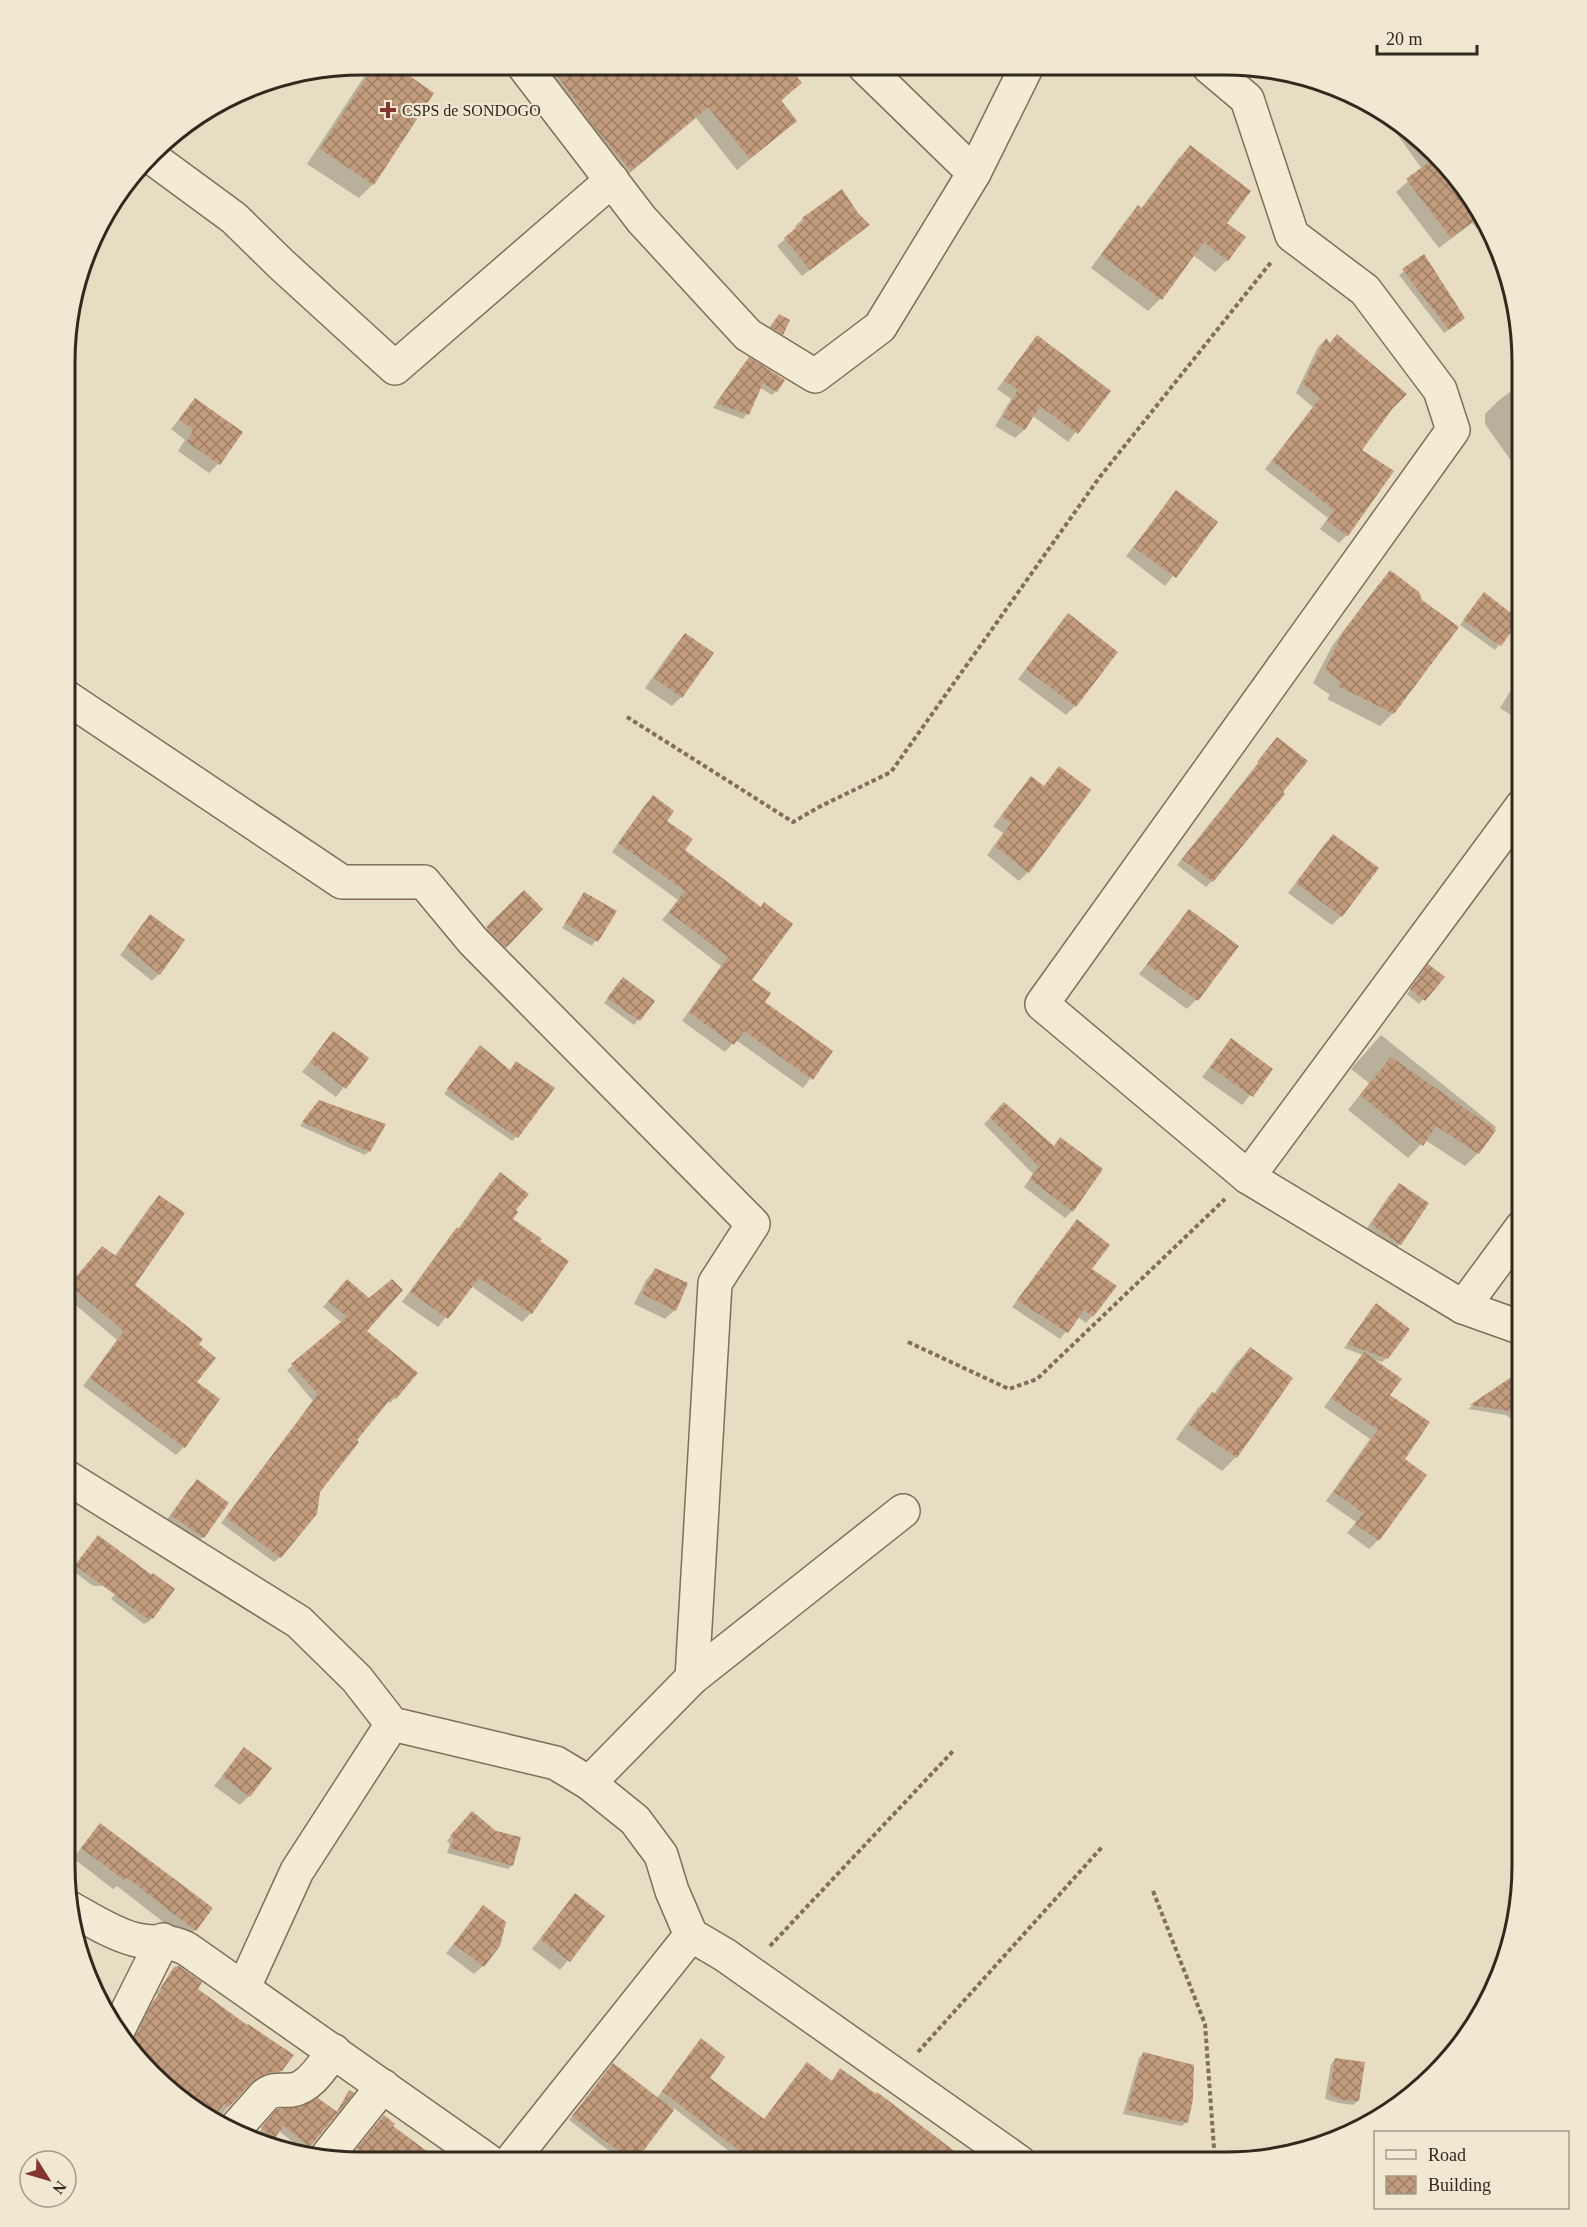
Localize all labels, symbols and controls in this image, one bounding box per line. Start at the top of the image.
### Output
scale bar [1377,18,1478,56]
text: 20 m [1386,29,1423,49]
marker: CSPS de SONDOGO [379,101,397,119]
place label: CSPS de SONDOGO [402,102,541,119]
legend [1374,2131,1569,2209]
text: Road [1428,2145,1466,2165]
north arrow [18,2149,78,2209]
text: Building [1428,2175,1491,2195]
text: N [49,2178,70,2198]

